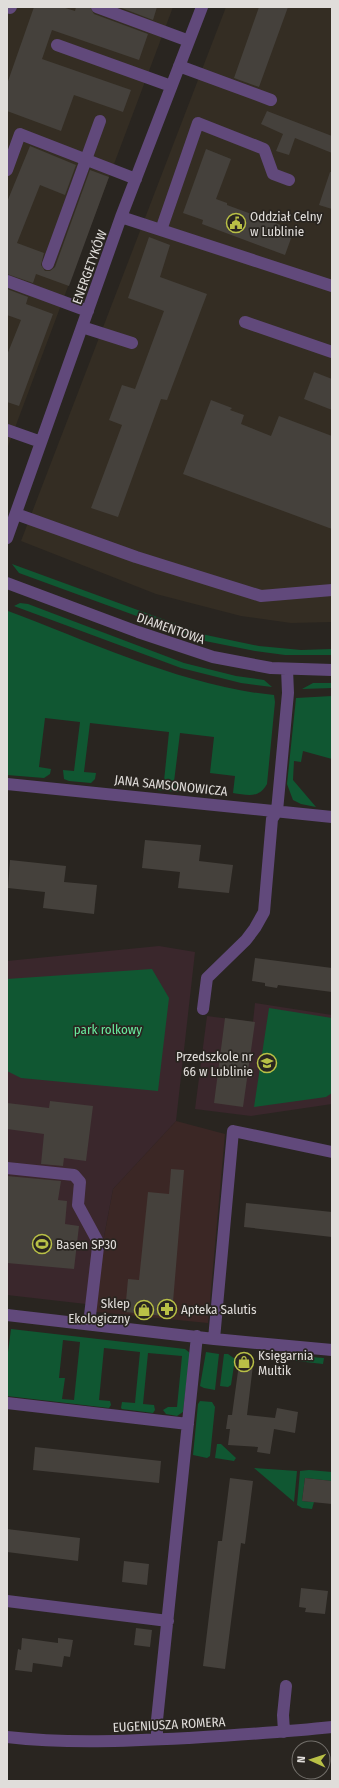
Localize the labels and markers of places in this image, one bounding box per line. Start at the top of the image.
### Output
place label: Oddział Celny w Lublinie [250,209,323,239]
public building icon: Oddział Celny w Lublinie [225,212,247,234]
place label: Przedszkole nr 66 w Lublinie [176,1049,253,1079]
school or university icon: Przedszkole nr 66 w Lublinie [256,1052,278,1074]
sports icon: Basen SP30 [31,1233,53,1255]
place label: Basen SP30 [56,1237,117,1252]
place label: Sklep Ekologiczny [68,1296,130,1326]
pharmacy icon: Apteka Salutis [156,1298,178,1320]
shop icon: Sklep Ekologiczny [133,1299,155,1321]
place label: Apteka Salutis [181,1302,257,1317]
place label: Księgarnia Multik [258,1348,313,1378]
shop icon: Księgarnia Multik [233,1351,255,1373]

